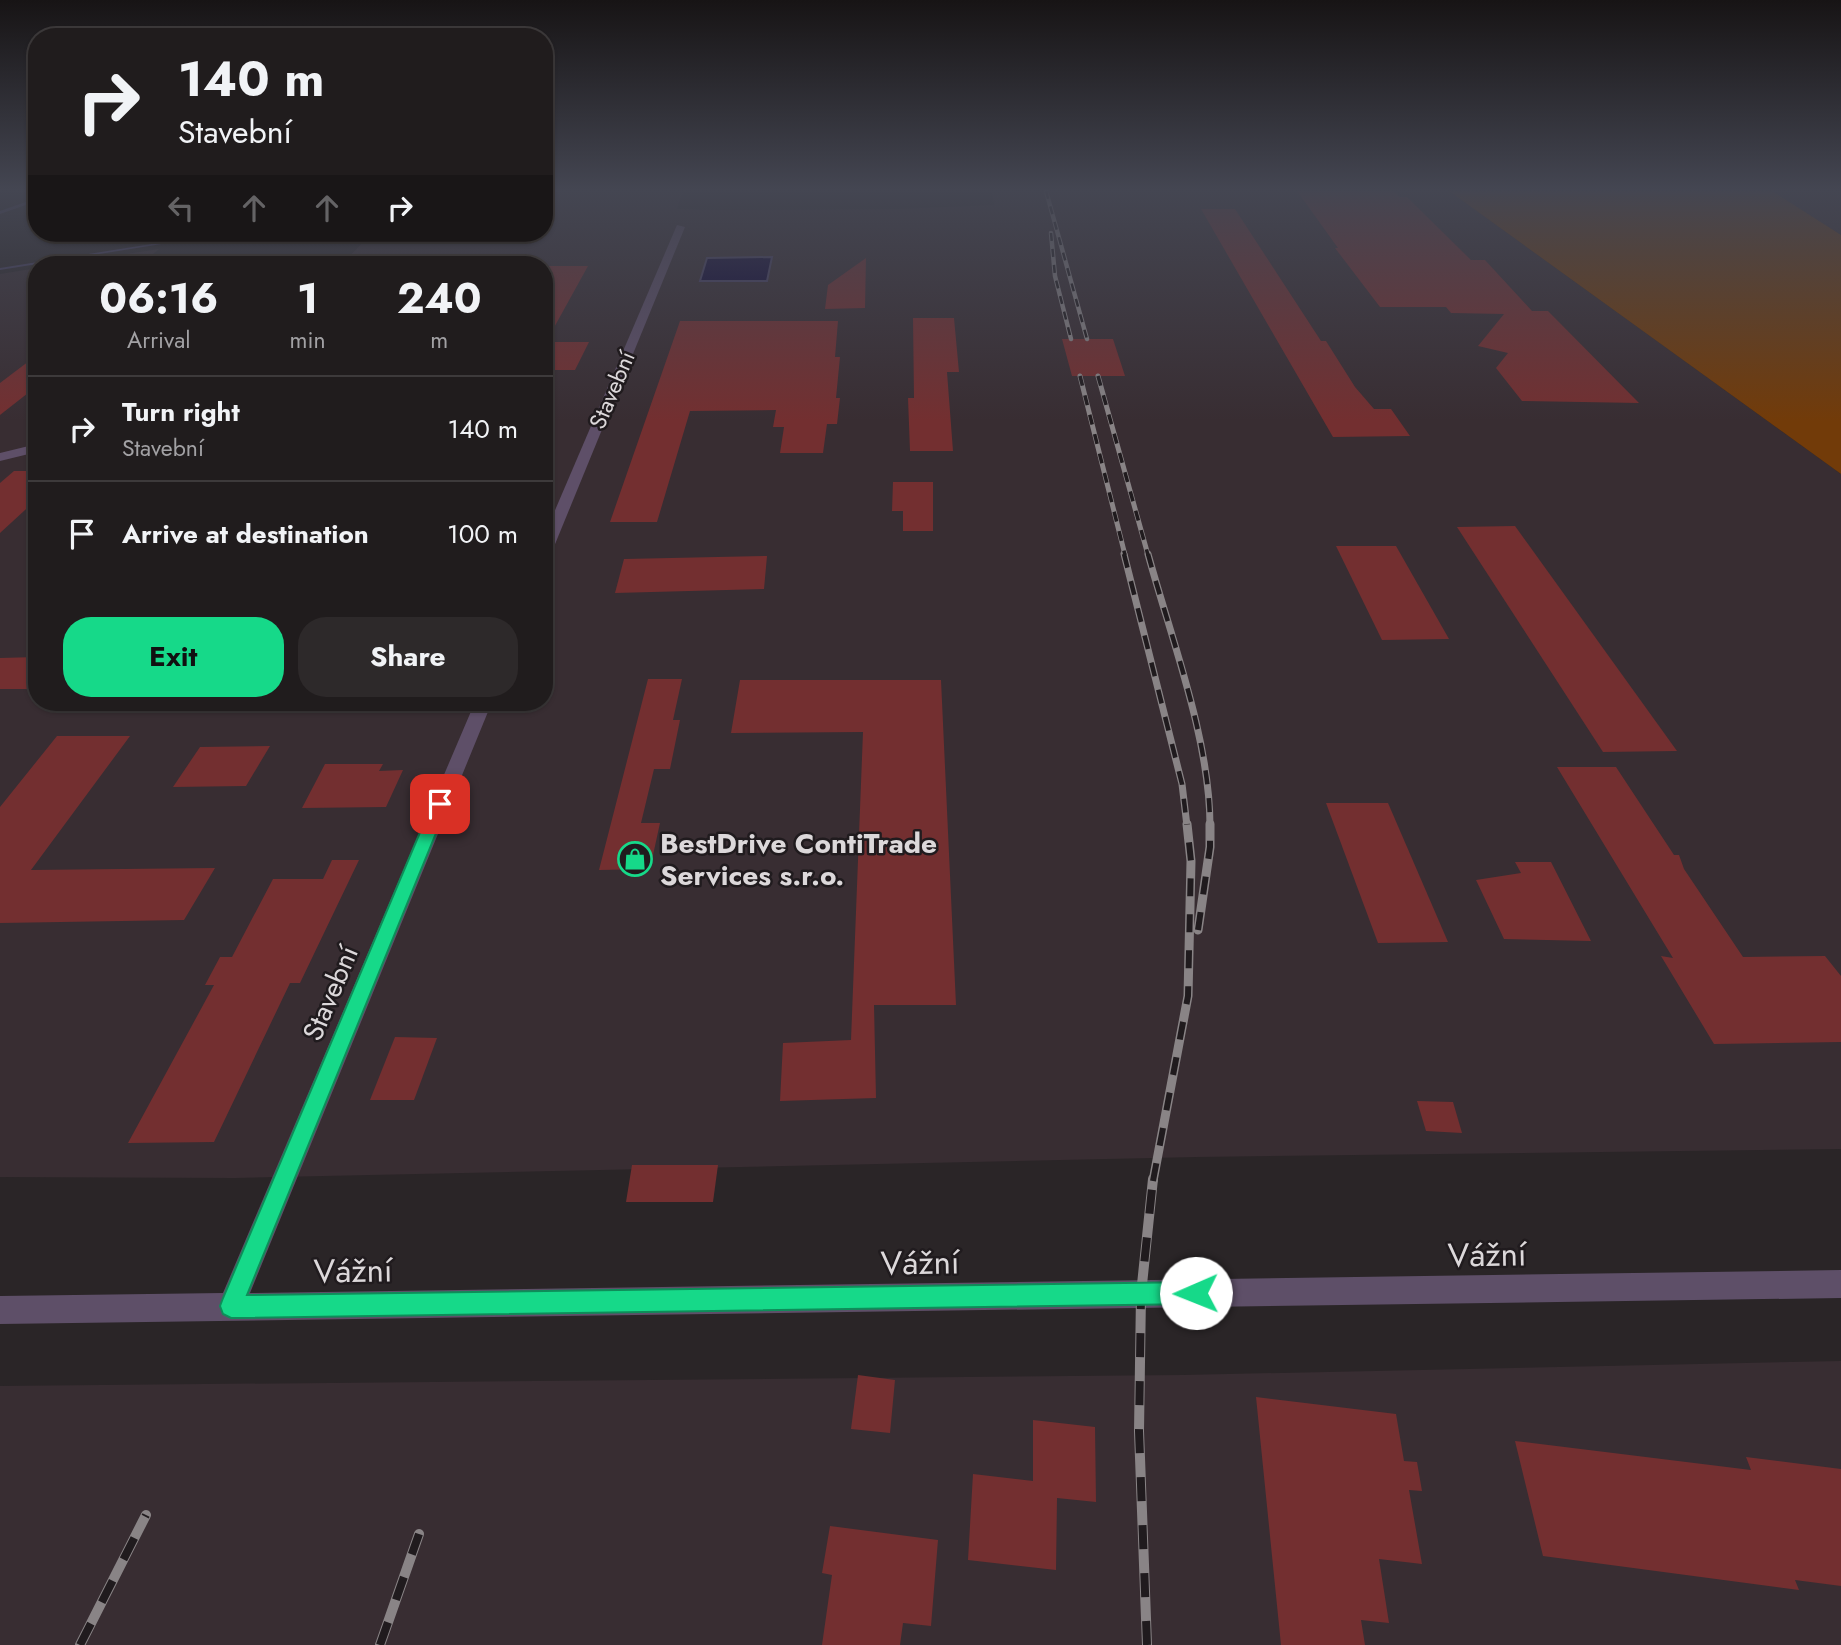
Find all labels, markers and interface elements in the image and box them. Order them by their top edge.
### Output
text: 140 m [178,44,324,114]
icon: right [63,56,154,147]
text: Stavební [178,109,292,155]
icon: left [162,189,200,227]
icon: ahead [235,189,273,227]
icon: ahead [308,189,346,227]
icon: right [381,189,419,227]
text: 06:16 [99,268,218,329]
text: 1 [297,268,318,329]
text: 240 [397,268,482,329]
text: Arrival [127,323,191,357]
text: min [290,323,326,357]
text: m [430,323,448,357]
street label: Stavební [580,345,644,434]
text: Turn right [122,393,240,431]
icon: right [63,410,101,448]
text: 140 m [447,410,518,448]
text: Stavební [122,431,204,465]
icon: arrive [63,515,101,553]
text: Arrive at destination [122,515,369,553]
text: 100 m [447,515,518,553]
button: Exit [63,617,284,697]
button: Share [298,617,518,697]
pin [410,774,470,834]
icon: arrive [421,785,459,823]
place label: BestDrive ContiTrade Services s.r.o. [660,823,937,896]
shop icon: BestDrive ContiTrade Services s.r.o. [616,840,654,878]
street label: Stavební [292,938,369,1047]
street label: Vážní [1447,1230,1528,1279]
street label: Vážní [880,1238,961,1287]
street label: Vážní [313,1246,394,1295]
position arrow [1159,1256,1233,1330]

